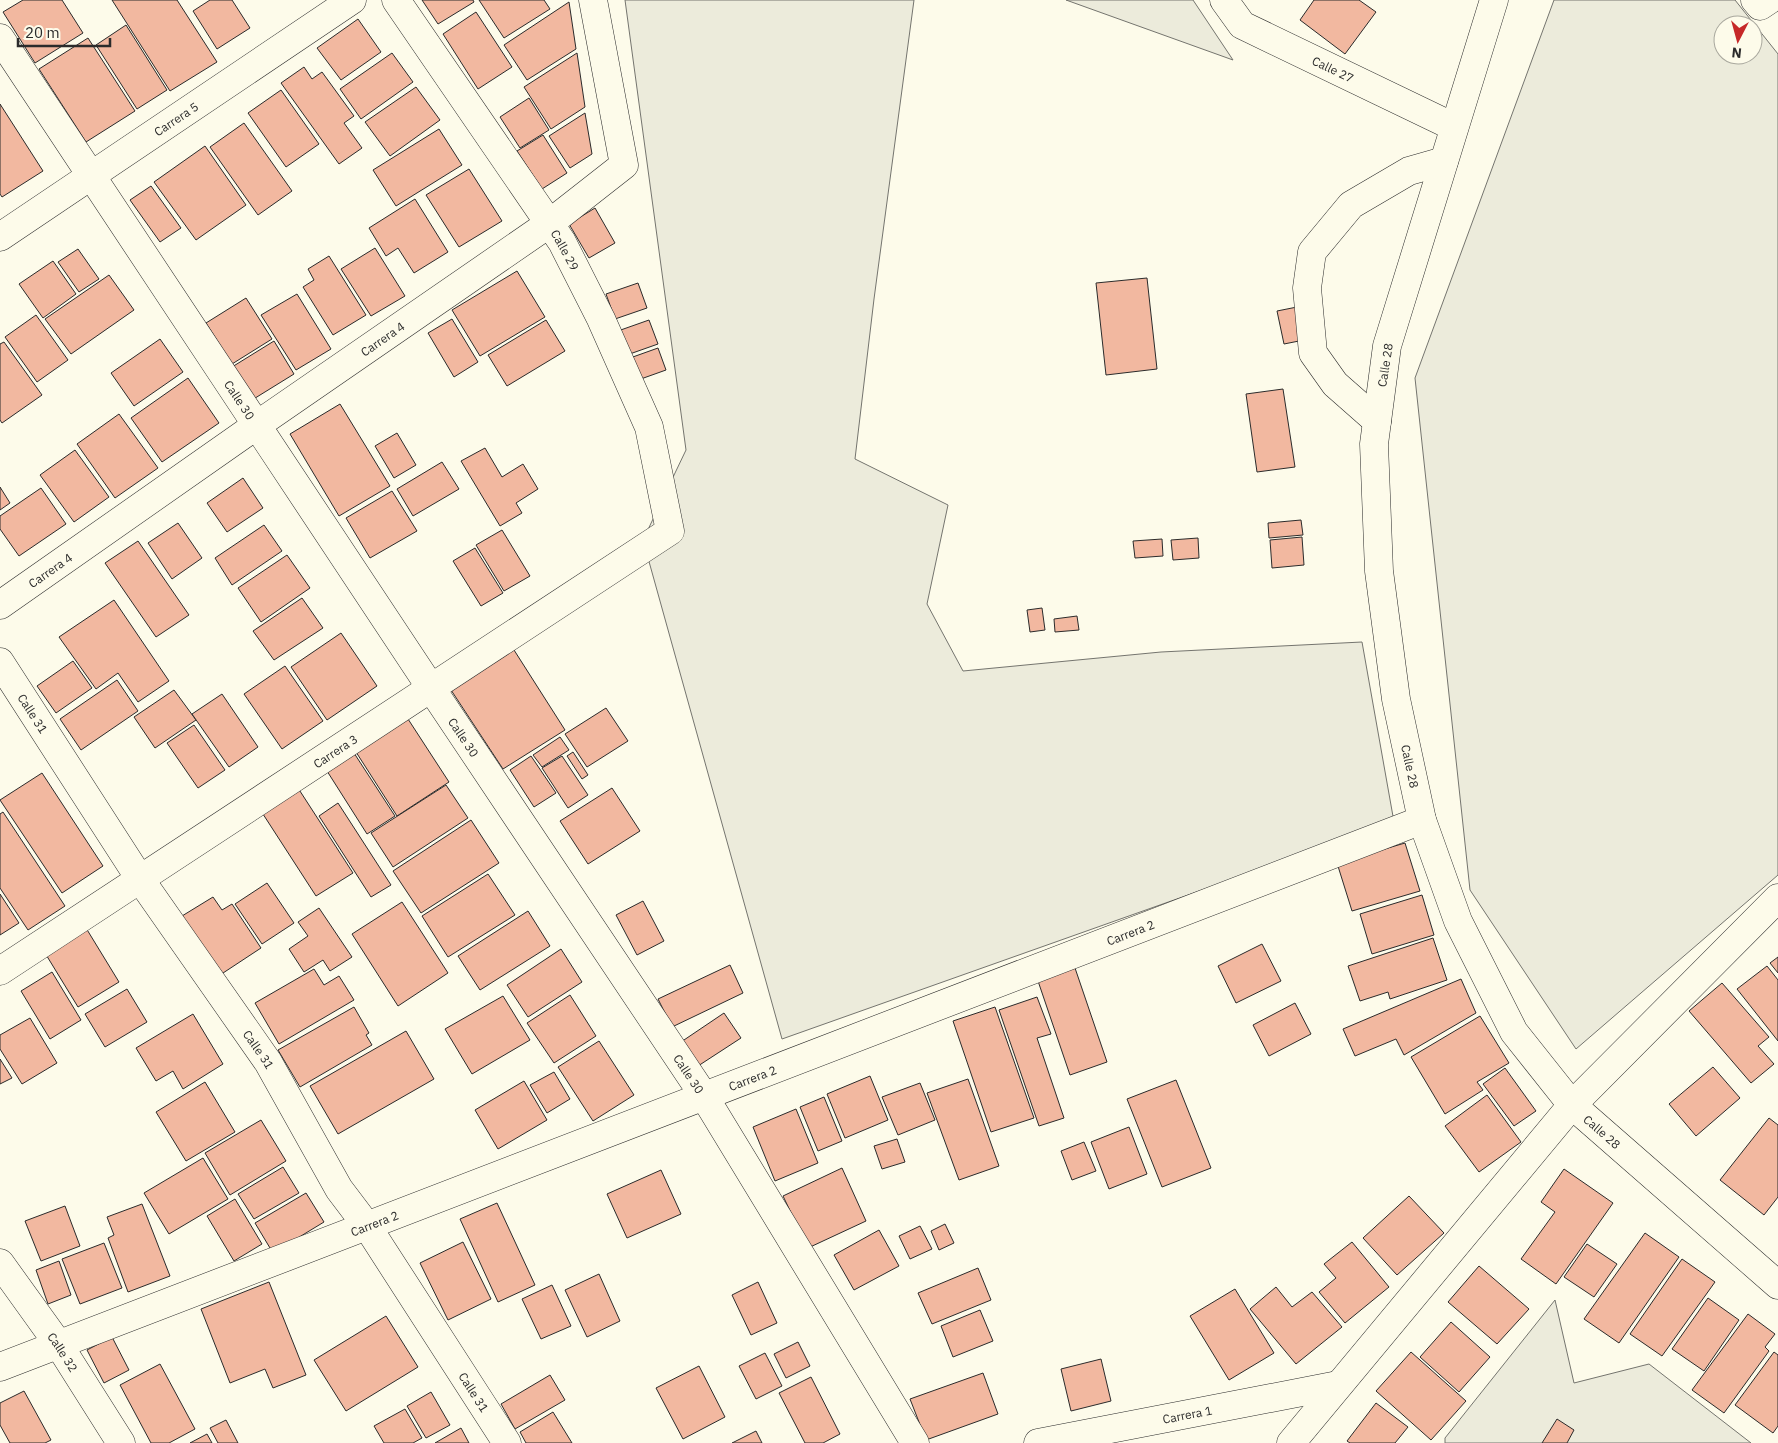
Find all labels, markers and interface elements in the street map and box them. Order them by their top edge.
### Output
scale bar [18,15,110,47]
north arrow [1713,15,1763,65]
text: 20 m [25,23,60,42]
text: N [1731,43,1743,62]
street label: Calle 27 [1310,53,1356,85]
street label: Carrera 5 [151,98,201,139]
street label: Calle 29 [548,227,582,273]
street label: Carrera 4 [357,318,407,359]
street label: Calle 28 [1374,342,1396,388]
street label: Calle 30 [221,377,258,422]
street label: Carrera 4 [25,550,75,591]
street label: Calle 31 [15,691,51,736]
street label: Calle 30 [445,715,482,760]
street label: Carrera 3 [310,731,360,771]
street label: Calle 28 [1398,743,1422,789]
street label: Carrera 2 [1104,916,1156,948]
street label: Calle 31 [240,1027,278,1071]
street label: Calle 30 [671,1051,708,1096]
street label: Carrera 2 [726,1062,778,1094]
street label: Calle 28 [1581,1111,1624,1152]
street label: Carrera 2 [348,1207,400,1239]
street label: Calle 32 [45,1329,81,1374]
street label: Calle 31 [456,1369,492,1415]
street label: Carrera 1 [1161,1402,1213,1426]

